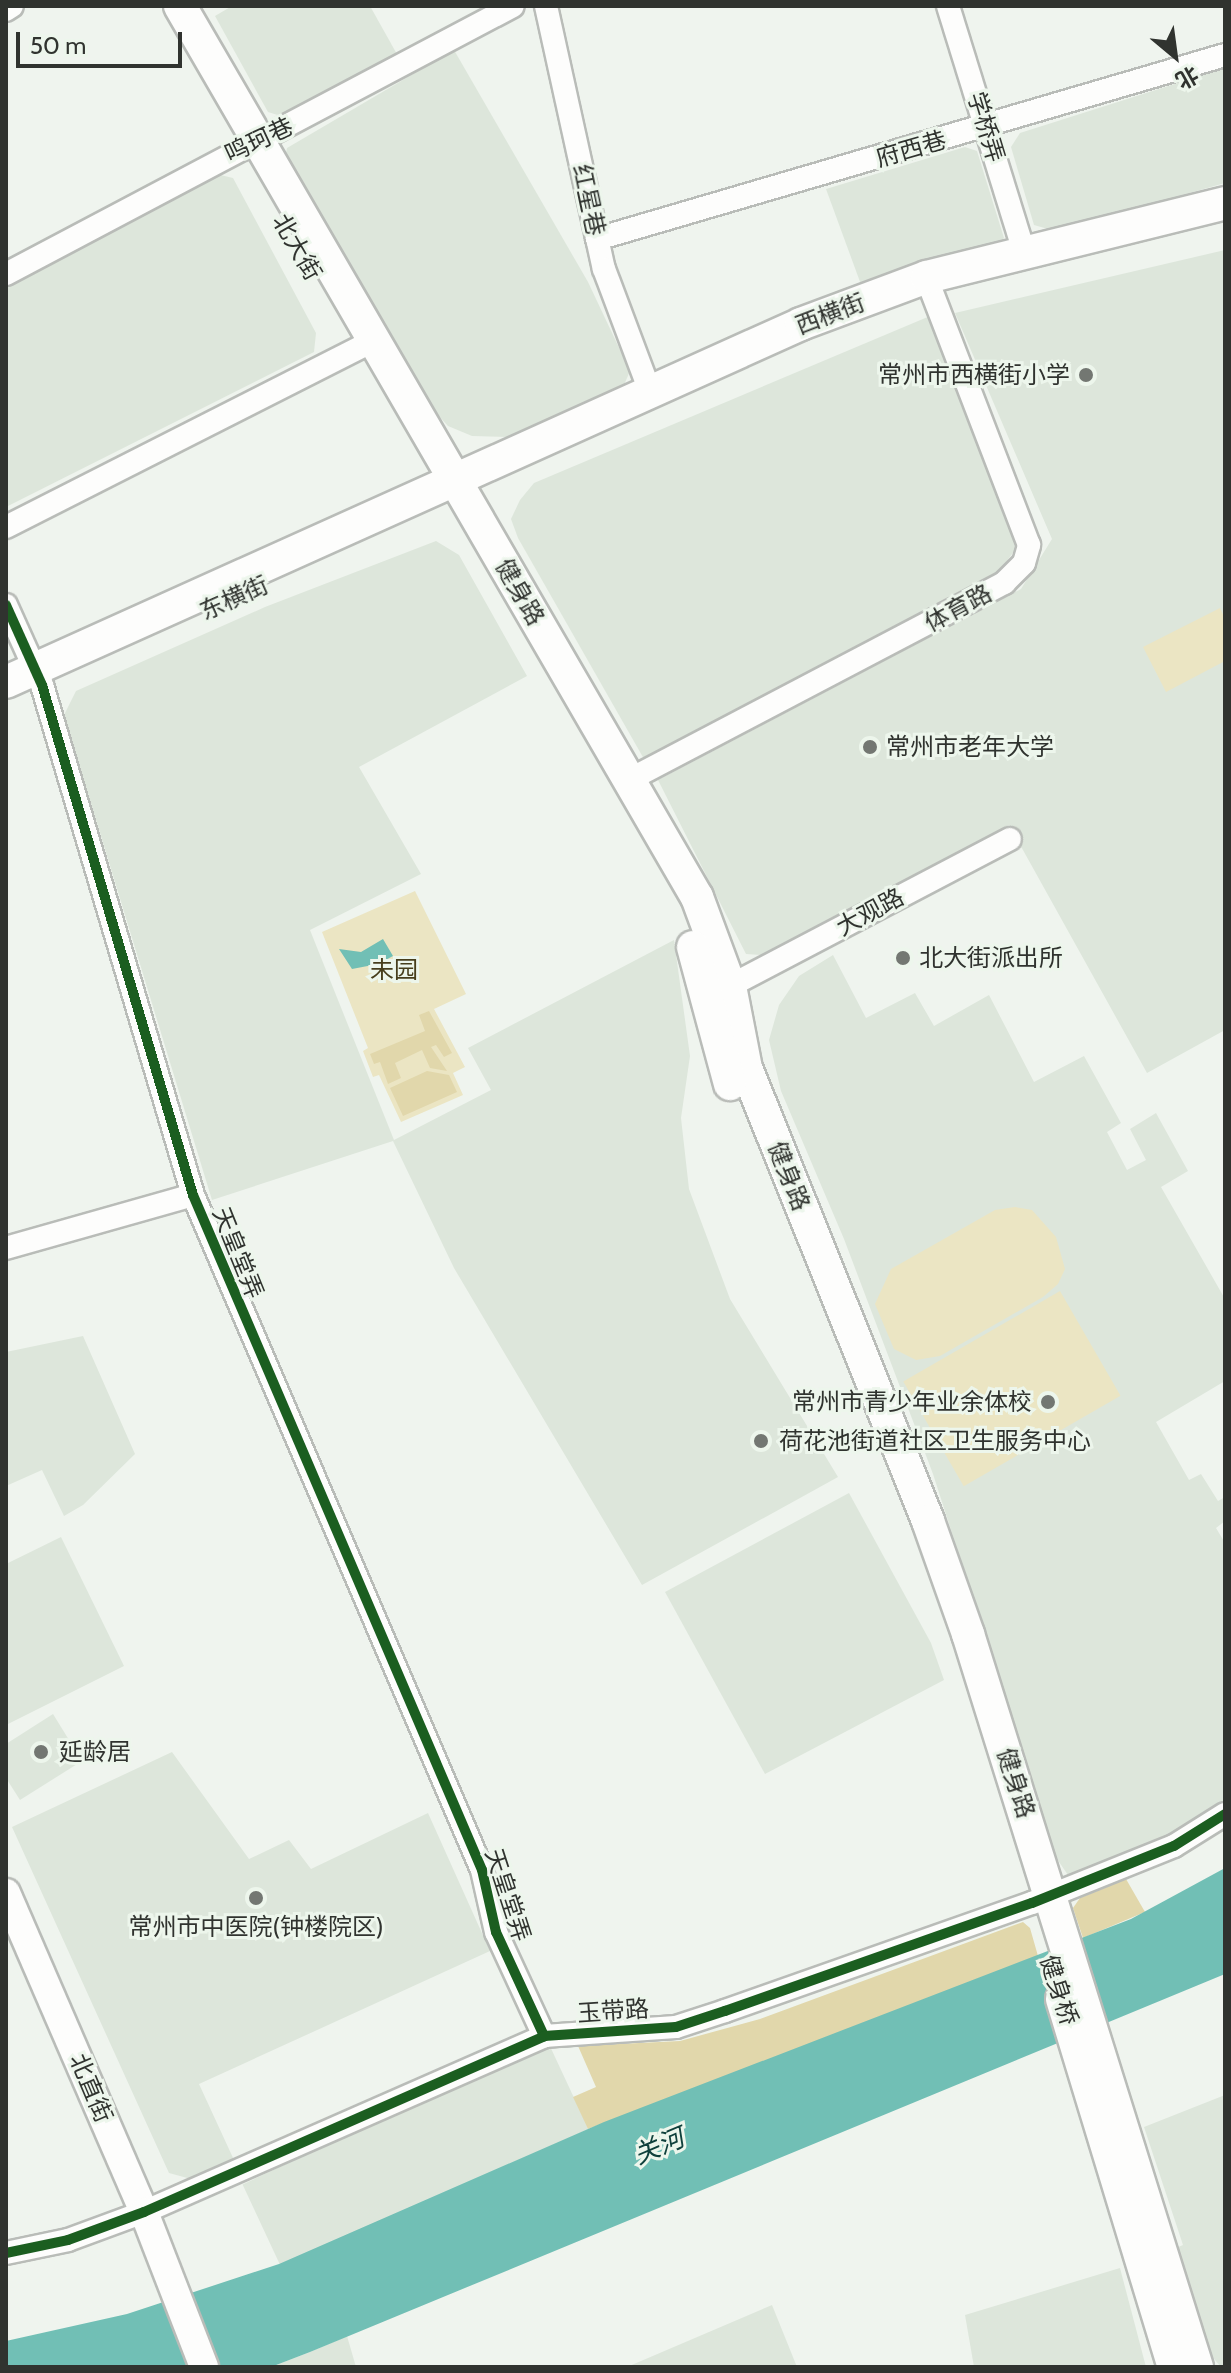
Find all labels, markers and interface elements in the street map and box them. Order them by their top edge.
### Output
scale bar [20,16,186,66]
north arrow [1135,16,1215,96]
text: 50 m [30,31,86,60]
text: 北 [1171,60,1203,95]
street label: 学桥弄 [962,88,1010,166]
street label: 鸣珂巷 [220,112,298,168]
street label: 府西巷 [872,125,950,173]
street label: 红星巷 [567,162,611,238]
street label: 北大街 [267,209,327,285]
street label: 西横街 [791,288,869,340]
place label: 常州市西横街小学 [878,361,1070,389]
marker: 常州市西横街小学 [1077,366,1095,384]
street label: 健身路 [490,554,550,630]
street label: 东横街 [195,570,273,626]
street label: 体育路 [919,578,997,638]
place label: 常州市老年大学 [886,733,1054,761]
marker: 常州市老年大学 [861,738,879,756]
street label: 大观路 [831,882,909,942]
place label: 北大街派出所 [919,944,1063,972]
marker: 北大街派出所 [894,949,912,967]
park label: 未园 [370,956,418,984]
street label: 健身路 [762,1137,816,1215]
street label: 天皇堂弄 [207,1203,269,1303]
place label: 常州市青少年业余体校 [792,1388,1032,1416]
marker: 常州市青少年业余体校 [1039,1393,1057,1411]
place label: 荷花池街道社区卫生服务中心 [779,1427,1091,1455]
marker: 荷花池街道社区卫生服务中心 [750,1430,772,1452]
place label: 延龄居 [59,1738,131,1766]
marker: 延龄居 [30,1741,52,1763]
street label: 健身路 [991,1744,1041,1822]
street label: 天皇堂弄 [479,1845,537,1945]
marker: 常州市中医院(钟楼院区) [245,1887,267,1909]
place label: 常州市中医院(钟楼院区) [128,1913,384,1941]
street label: 健身桥 [1034,1951,1084,2029]
street label: 玉带路 [576,1994,650,2028]
street label: 北直街 [64,2049,118,2127]
water label: 关河 [629,2122,689,2172]

